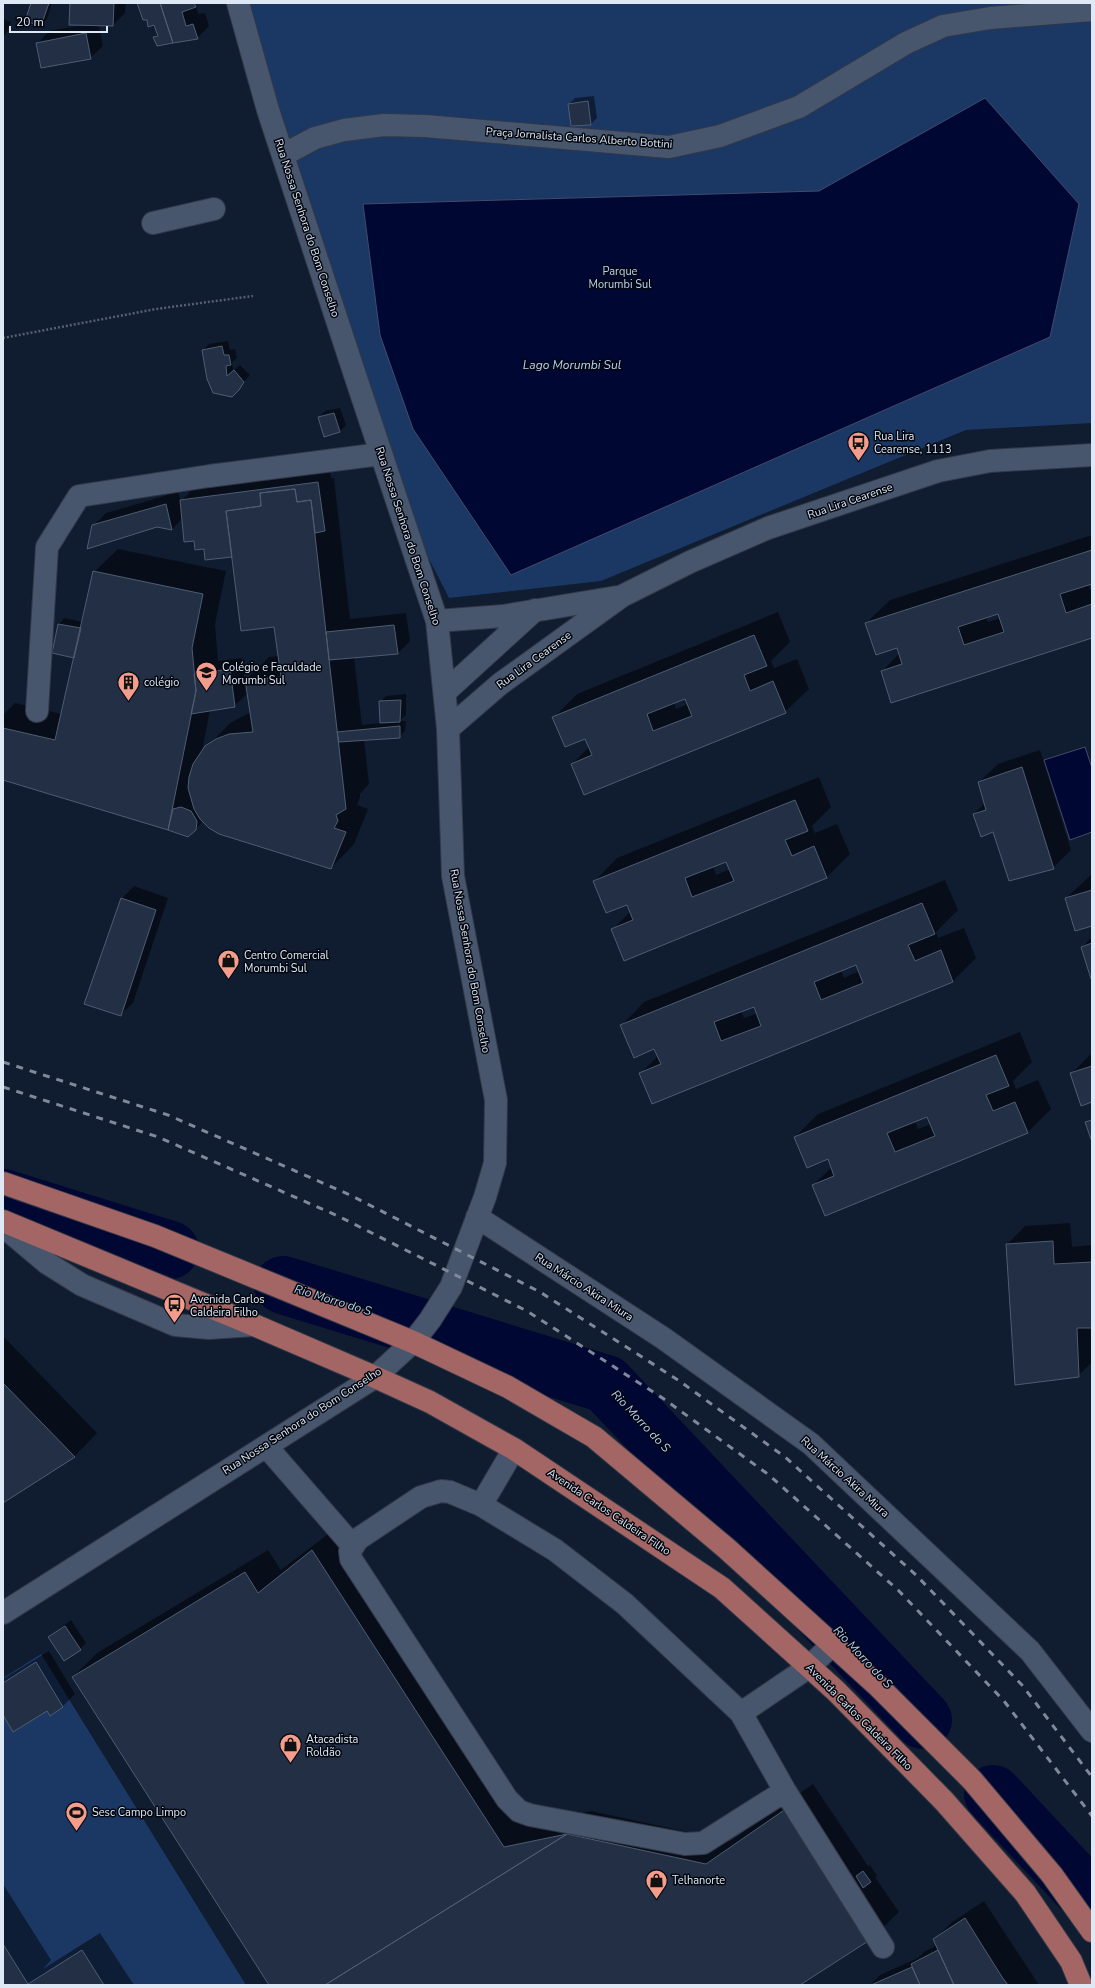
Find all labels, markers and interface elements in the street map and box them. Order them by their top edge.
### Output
scale bar [10,8,107,34]
text: 20 m [16,14,44,30]
street label: Praça Jornalista Carlos Alberto Bottini [485,124,673,152]
street label: Rua Nossa Senhora do Bom Conselho [271,137,343,319]
park label: Parque Morumbi Sul [588,264,652,292]
water label: Lago Morumbi Sul [523,357,622,373]
bus stop icon: Rua Lira Cearense, 1113 [845,429,871,462]
place label: Rua Lira Cearense, 1113 [874,429,952,457]
street label: Rua Nossa Senhora do Bom Conselho [372,445,444,627]
street label: Rua Lira Cearense [805,479,895,523]
street label: Rua Lira Cearense [494,628,575,692]
school or university icon: Colégio e Faculdade Morumbi Sul [194,660,220,693]
place label: Colégio e Faculdade Morumbi Sul [222,660,322,688]
building icon: colégio [116,669,142,702]
place label: colégio [144,675,179,690]
street label: Rua Nossa Senhora do Bom Conselho [446,868,494,1054]
shop icon: Centro Comercial Morumbi Sul [216,948,242,981]
place label: Centro Comercial Morumbi Sul [244,948,330,976]
street label: Rua Márcio Akira Miura [532,1250,636,1325]
water label: Rio Morro do S [292,1281,374,1320]
bus stop icon: Avenida Carlos Caldeira Filho [162,1292,188,1325]
place label: Avenida Carlos Caldeira Filho [190,1292,265,1320]
street label: Rua Nossa Senhora do Bom Conselho [220,1364,384,1478]
water label: Rio Morro do S [608,1386,675,1456]
street label: Rua Márcio Akira Miura [797,1433,893,1521]
street label: Avenida Carlos Caldeira Filho [545,1465,673,1559]
water label: Rio Morro do S [830,1622,897,1692]
street label: Avenida Carlos Caldeira Filho [802,1660,916,1774]
shop icon: Atacadista Roldão [277,1732,303,1765]
place label: Atacadista Roldão [306,1732,358,1760]
sports icon: Sesc Campo Limpo [64,1799,90,1832]
place label: Sesc Campo Limpo [92,1805,186,1820]
shop icon: Telhanorte [644,1867,670,1900]
place label: Telhanorte [672,1873,725,1888]

